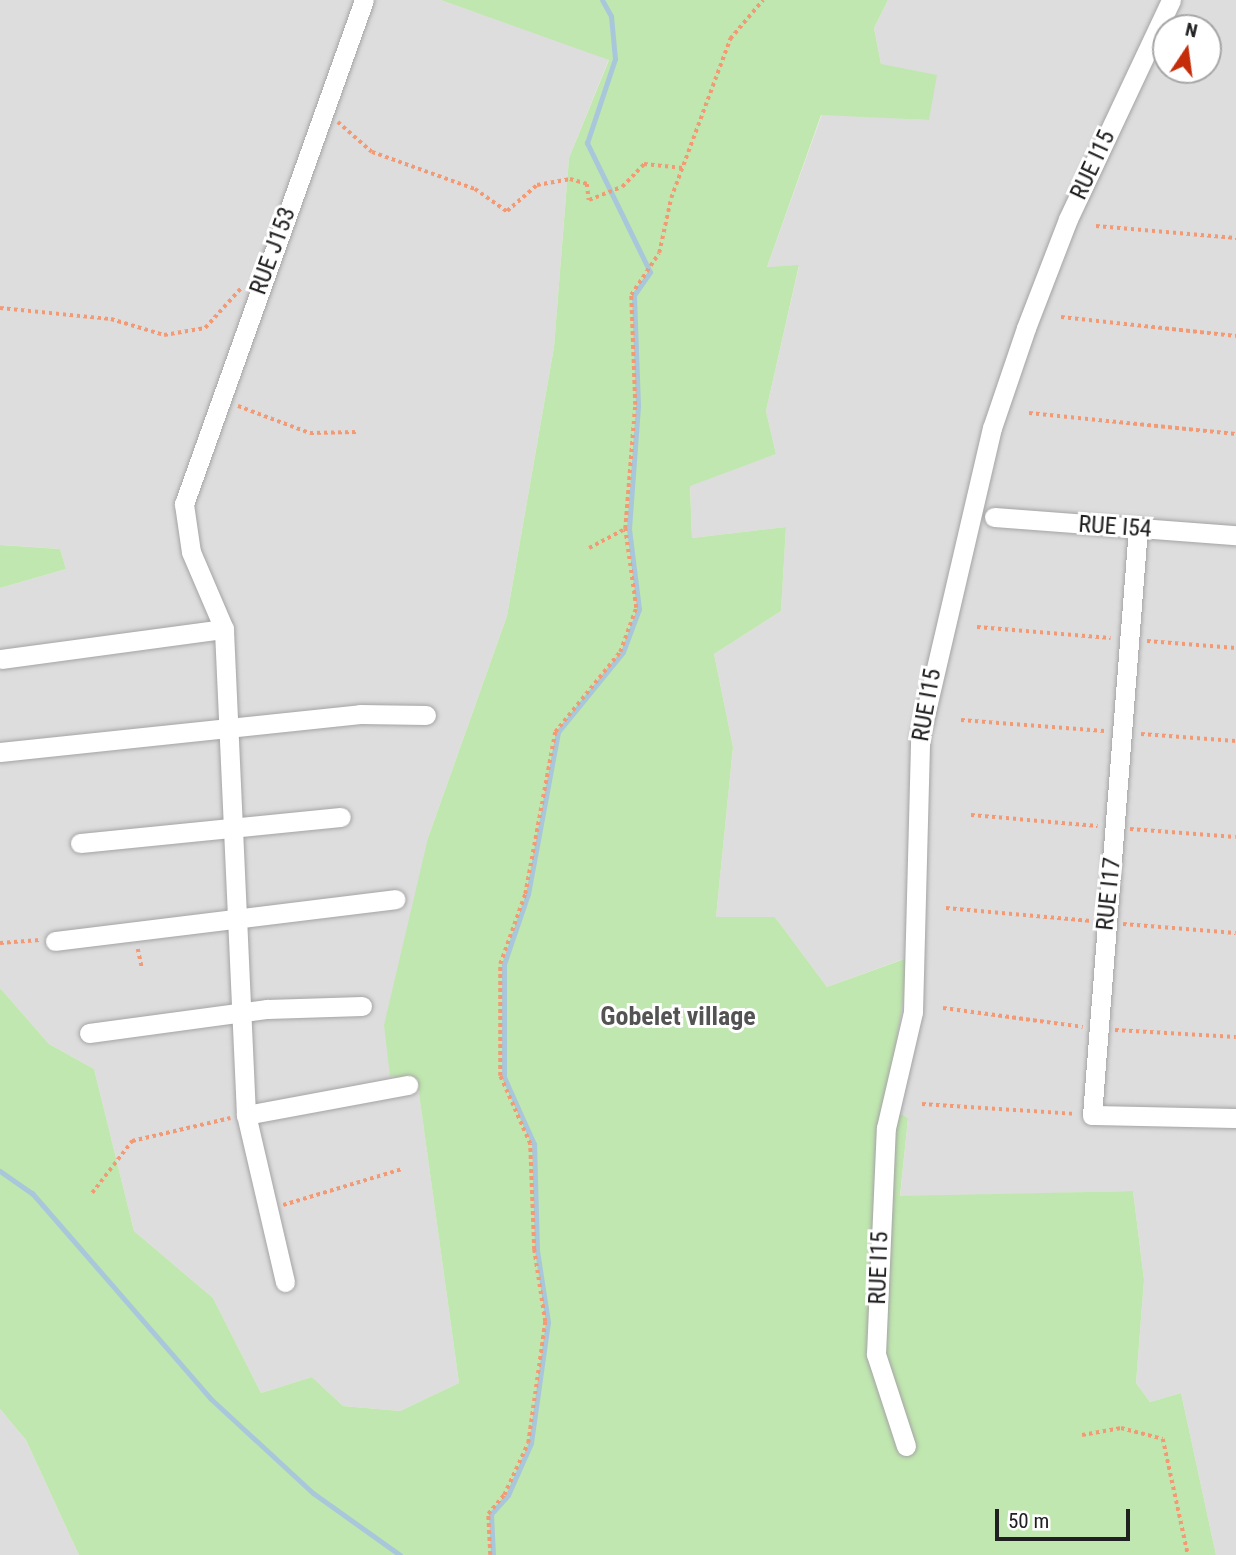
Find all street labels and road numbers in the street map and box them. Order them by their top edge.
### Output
street label: RUE I15 [1064,126,1122,204]
street label: RUE J153 [244,203,302,299]
street label: RUE I54 [1077,510,1153,544]
street label: RUE I15 [906,666,948,744]
street label: RUE I17 [1091,856,1127,932]
street label: RUE I15 [863,1231,895,1305]

